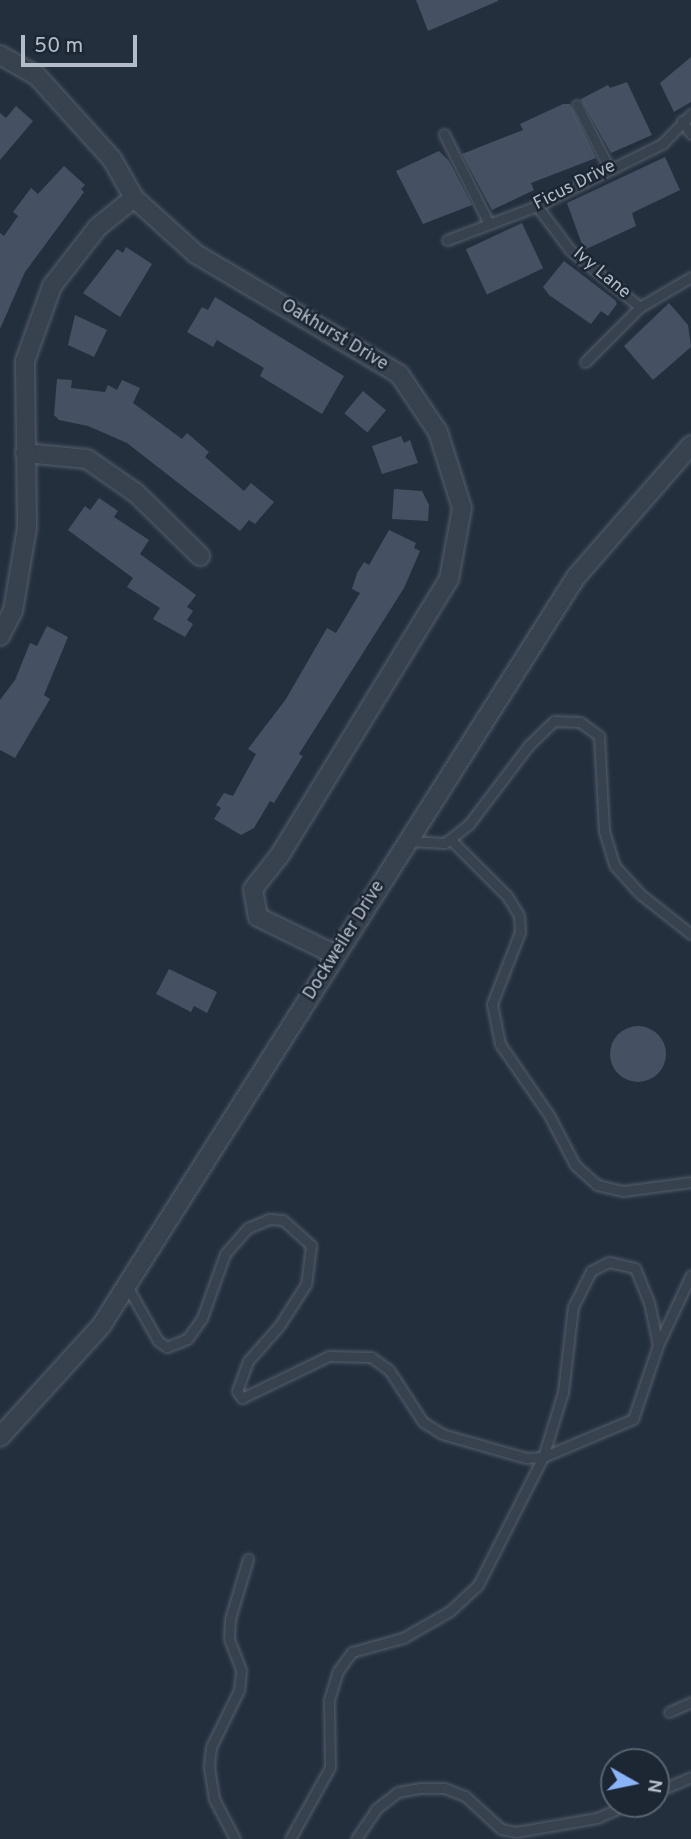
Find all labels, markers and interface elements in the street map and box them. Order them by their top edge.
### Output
scale bar [24,21,140,65]
text: 50 m [34,33,83,60]
street label: Ficus Drive [530,156,620,216]
street label: Ivy Lane [568,244,634,304]
street label: Oakhurst Drive [277,296,391,376]
street label: Dockweiler Drive [300,878,390,1004]
north arrow [600,1748,670,1818]
text: N [641,1777,667,1795]

